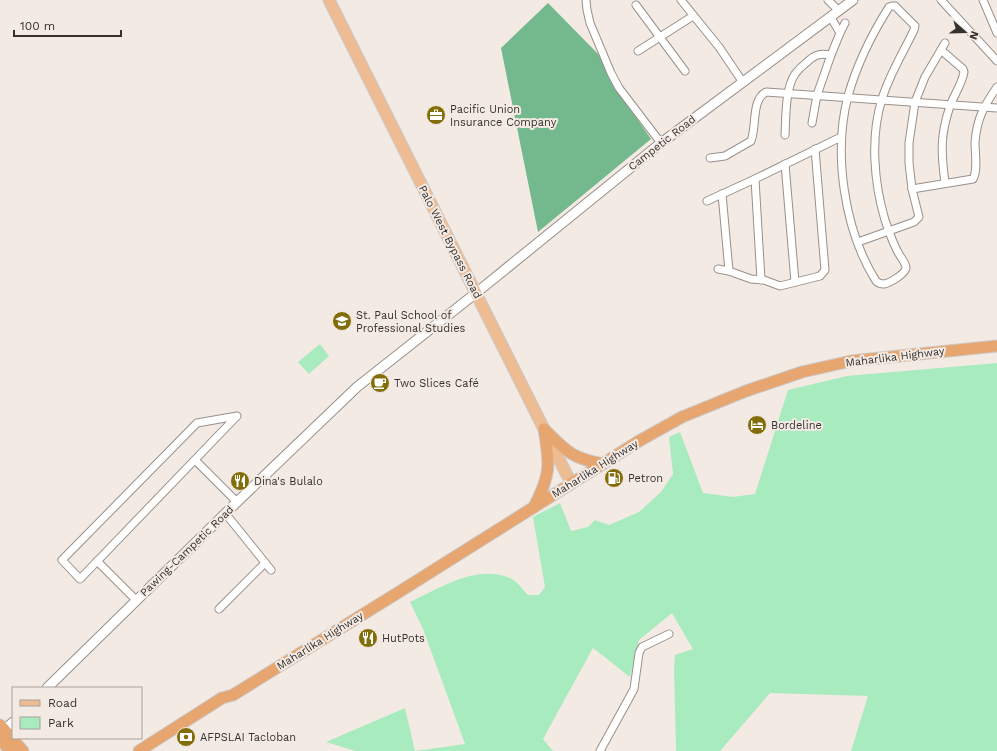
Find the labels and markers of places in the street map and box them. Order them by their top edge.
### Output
place label: Pacific Union Insurance Company [450,103,557,129]
office icon: Pacific Union Insurance Company [425,104,447,126]
place label: St. Paul School of Professional Studies [356,309,466,335]
school or university icon: St. Paul School of Professional Studies [331,310,353,332]
cafe icon: Two Slices Café [369,372,391,394]
place label: Two Slices Café [394,377,479,390]
hotel icon: Bordeline [746,414,768,436]
place label: Bordeline [771,419,822,432]
fuel station icon: Petron [603,467,625,489]
restaurant icon: Dina's Bulalo [229,470,251,492]
place label: Petron [628,472,663,485]
place label: Dina's Bulalo [254,475,323,488]
restaurant icon: HutPots [357,627,379,649]
place label: HutPots [382,632,425,645]
bank icon: AFPSLAI Tacloban [175,726,197,748]
place label: AFPSLAI Tacloban [200,731,296,744]

